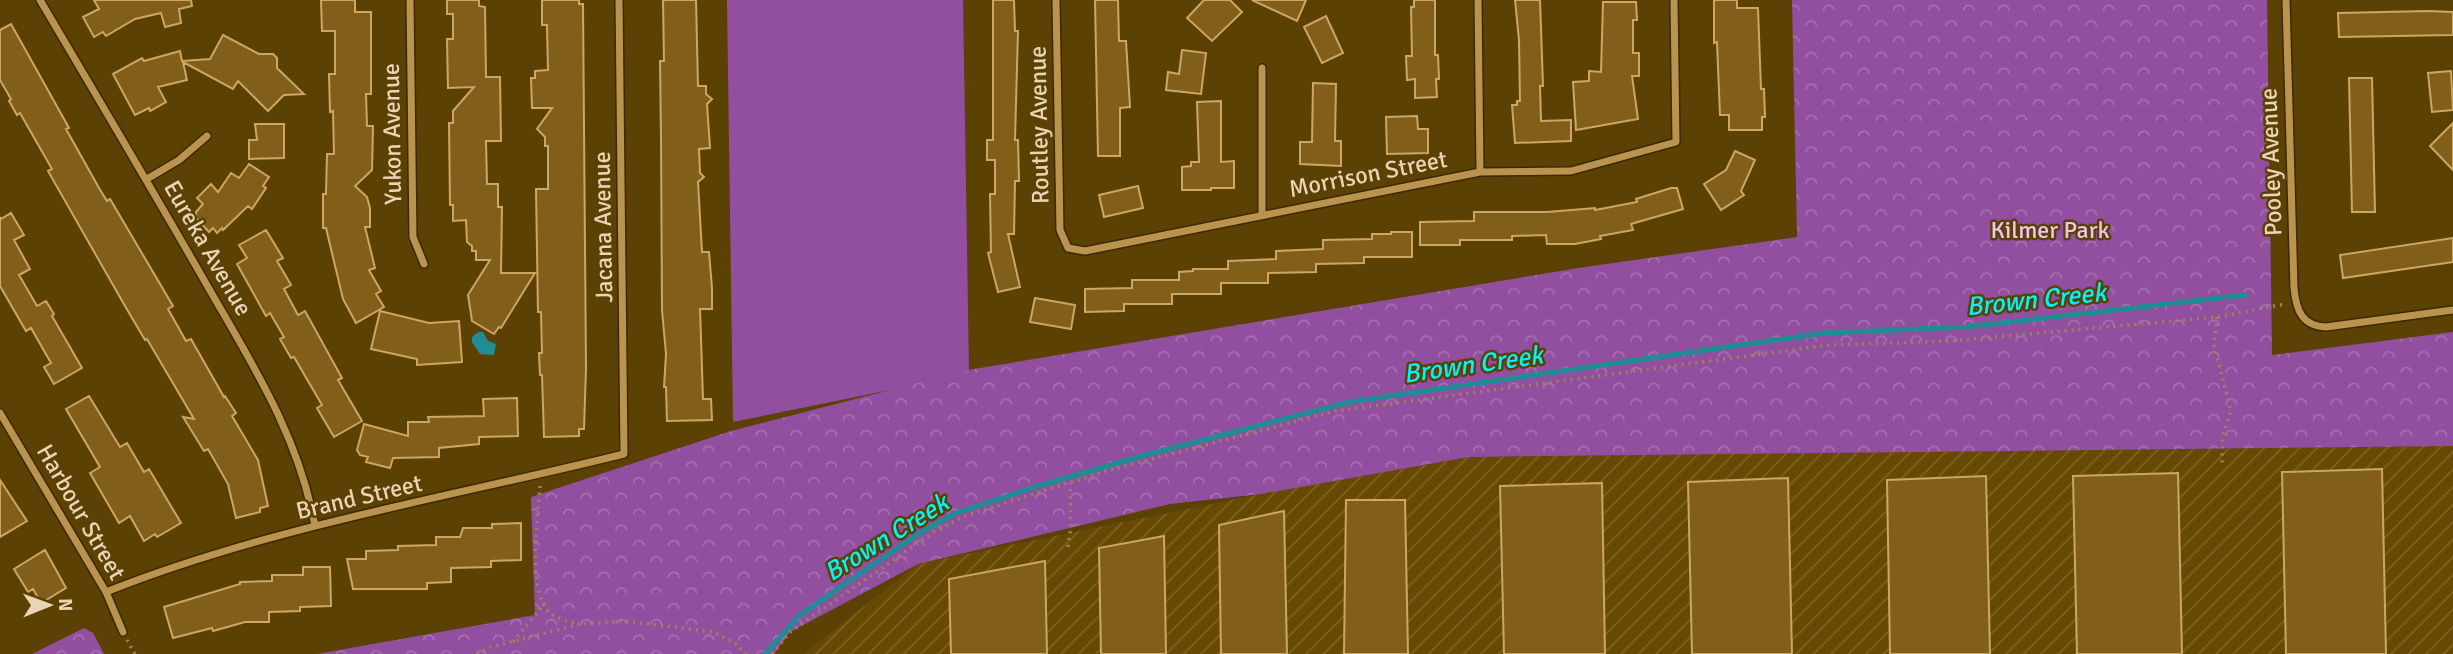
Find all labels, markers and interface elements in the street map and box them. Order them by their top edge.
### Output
street label: Routley Avenue [1023,46,1055,204]
street label: Yukon Avenue [376,63,408,205]
street label: Pooley Avenue [2253,88,2289,236]
street label: Morrison Street [1286,144,1450,204]
street label: Jacana Avenue [587,151,619,303]
street label: Eureka Avenue [157,175,259,321]
park label: Kilmer Park [1990,215,2110,245]
water label: Brown Creek [1965,277,2109,323]
water label: Brown Creek [1401,339,1547,391]
street label: Harbour Street [30,439,132,585]
street label: Brand Street [293,468,425,526]
water label: Brown Creek [819,486,956,589]
north arrow [14,570,84,640]
text: N [53,598,77,612]

